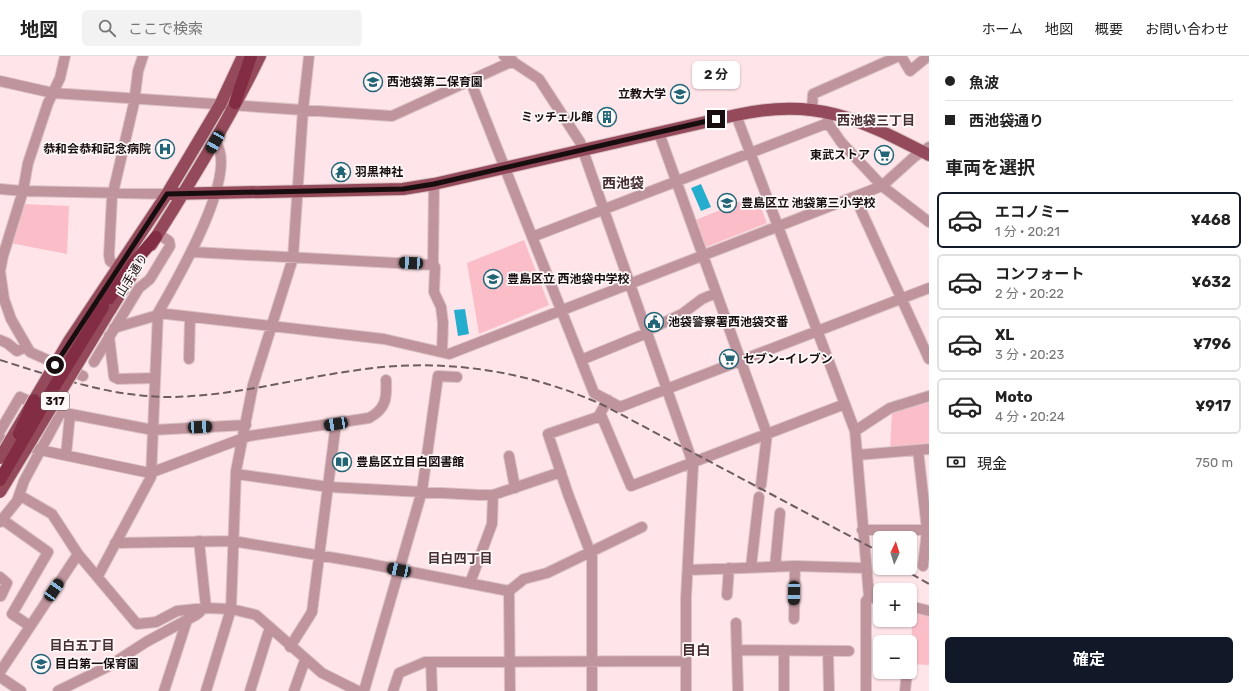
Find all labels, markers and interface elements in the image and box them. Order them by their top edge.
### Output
search box [82,10,362,46]
icon: search [96,17,118,39]
text: 地図 [20,18,58,41]
text: ここで検索 [128,20,203,38]
text: ホーム [981,21,1023,38]
text: 地図 [1045,21,1073,38]
text: 概要 [1095,21,1123,38]
text: お問い合わせ [1145,21,1229,38]
callout: 2 分 [692,61,740,89]
text: 2 分 [704,67,728,82]
school or university icon: 西池袋第二保育園 [362,71,384,93]
text: 魚波 [969,74,999,92]
place label: 西池袋第二保育園 [387,75,483,89]
school or university icon: 立教大学 [669,83,691,105]
place label: 立教大学 [618,87,666,101]
building icon: ミッチェル館 [596,106,618,128]
place label: ミッチェル館 [521,110,593,124]
route end [707,110,725,128]
text: 西池袋通り [969,112,1044,130]
district label: 西池袋三丁目 [837,113,915,128]
car [204,129,226,155]
hospital icon: 恭和会恭和記念病院 [154,138,176,160]
place label: 恭和会恭和記念病院 [43,142,151,156]
supermarket icon: 東武ストア [873,144,895,166]
place label: 東武ストア [810,148,870,162]
text: 車両を選択 [945,157,1035,179]
temple icon: 羽黒神社 [330,161,352,183]
place label: 羽黒神社 [355,165,403,179]
district label: 西池袋 [602,175,644,192]
school or university icon: 豊島区立 池袋第三小学校 [716,192,738,214]
place label: 豊島区立 池袋第三小学校 [741,196,876,210]
icon: car [947,202,983,238]
text: エコノミー [995,203,1070,221]
text: ¥468 [1190,211,1231,229]
text: 1 分 · 20:21 [995,224,1060,239]
street label: 山手通り [113,251,151,299]
car [399,256,423,270]
icon: car [947,264,983,300]
text: コンフォート [995,265,1085,283]
school or university icon: 豊島区立 西池袋中学校 [482,268,504,290]
place label: 豊島区立 西池袋中学校 [507,272,630,286]
text: ¥632 [1191,273,1231,291]
text: 2 分 · 20:22 [995,286,1064,301]
public building icon: 池袋警察署西池袋交番 [643,311,665,333]
place label: 池袋警察署西池袋交番 [668,315,789,329]
icon: car [947,326,983,362]
text: XL [995,326,1014,344]
text: ¥796 [1193,335,1231,353]
text: 3 分 · 20:23 [995,347,1064,362]
supermarket icon: セブン-イレブン [718,348,740,370]
place label: セブン-イレブン [743,352,833,366]
route start [46,356,64,374]
icon: car [947,388,983,424]
text: Moto [995,388,1033,406]
road number: 317 [41,392,69,410]
text: ¥917 [1195,397,1231,415]
text: 4 分 · 20:24 [995,409,1065,424]
car [323,416,349,432]
car [188,420,212,434]
library icon: 豊島区立目白図書館 [331,451,353,473]
icon: cash [945,451,967,473]
place label: 豊島区立目白図書館 [356,455,464,469]
text: 現金 [977,455,1007,473]
text: 750 m [1196,455,1233,470]
north arrow [873,531,917,575]
map controls [873,531,917,679]
district label: 目白四丁目 [427,551,493,566]
car [386,562,412,578]
car [42,577,66,603]
car [788,581,800,605]
button: + [873,583,917,627]
button: − [873,635,917,679]
button: 確定 [945,637,1233,683]
district label: 目白五丁目 [49,638,115,653]
district label: 目白 [682,642,710,659]
school or university icon: 目白第一保育園 [30,653,52,675]
place label: 目白第一保育園 [55,657,139,671]

